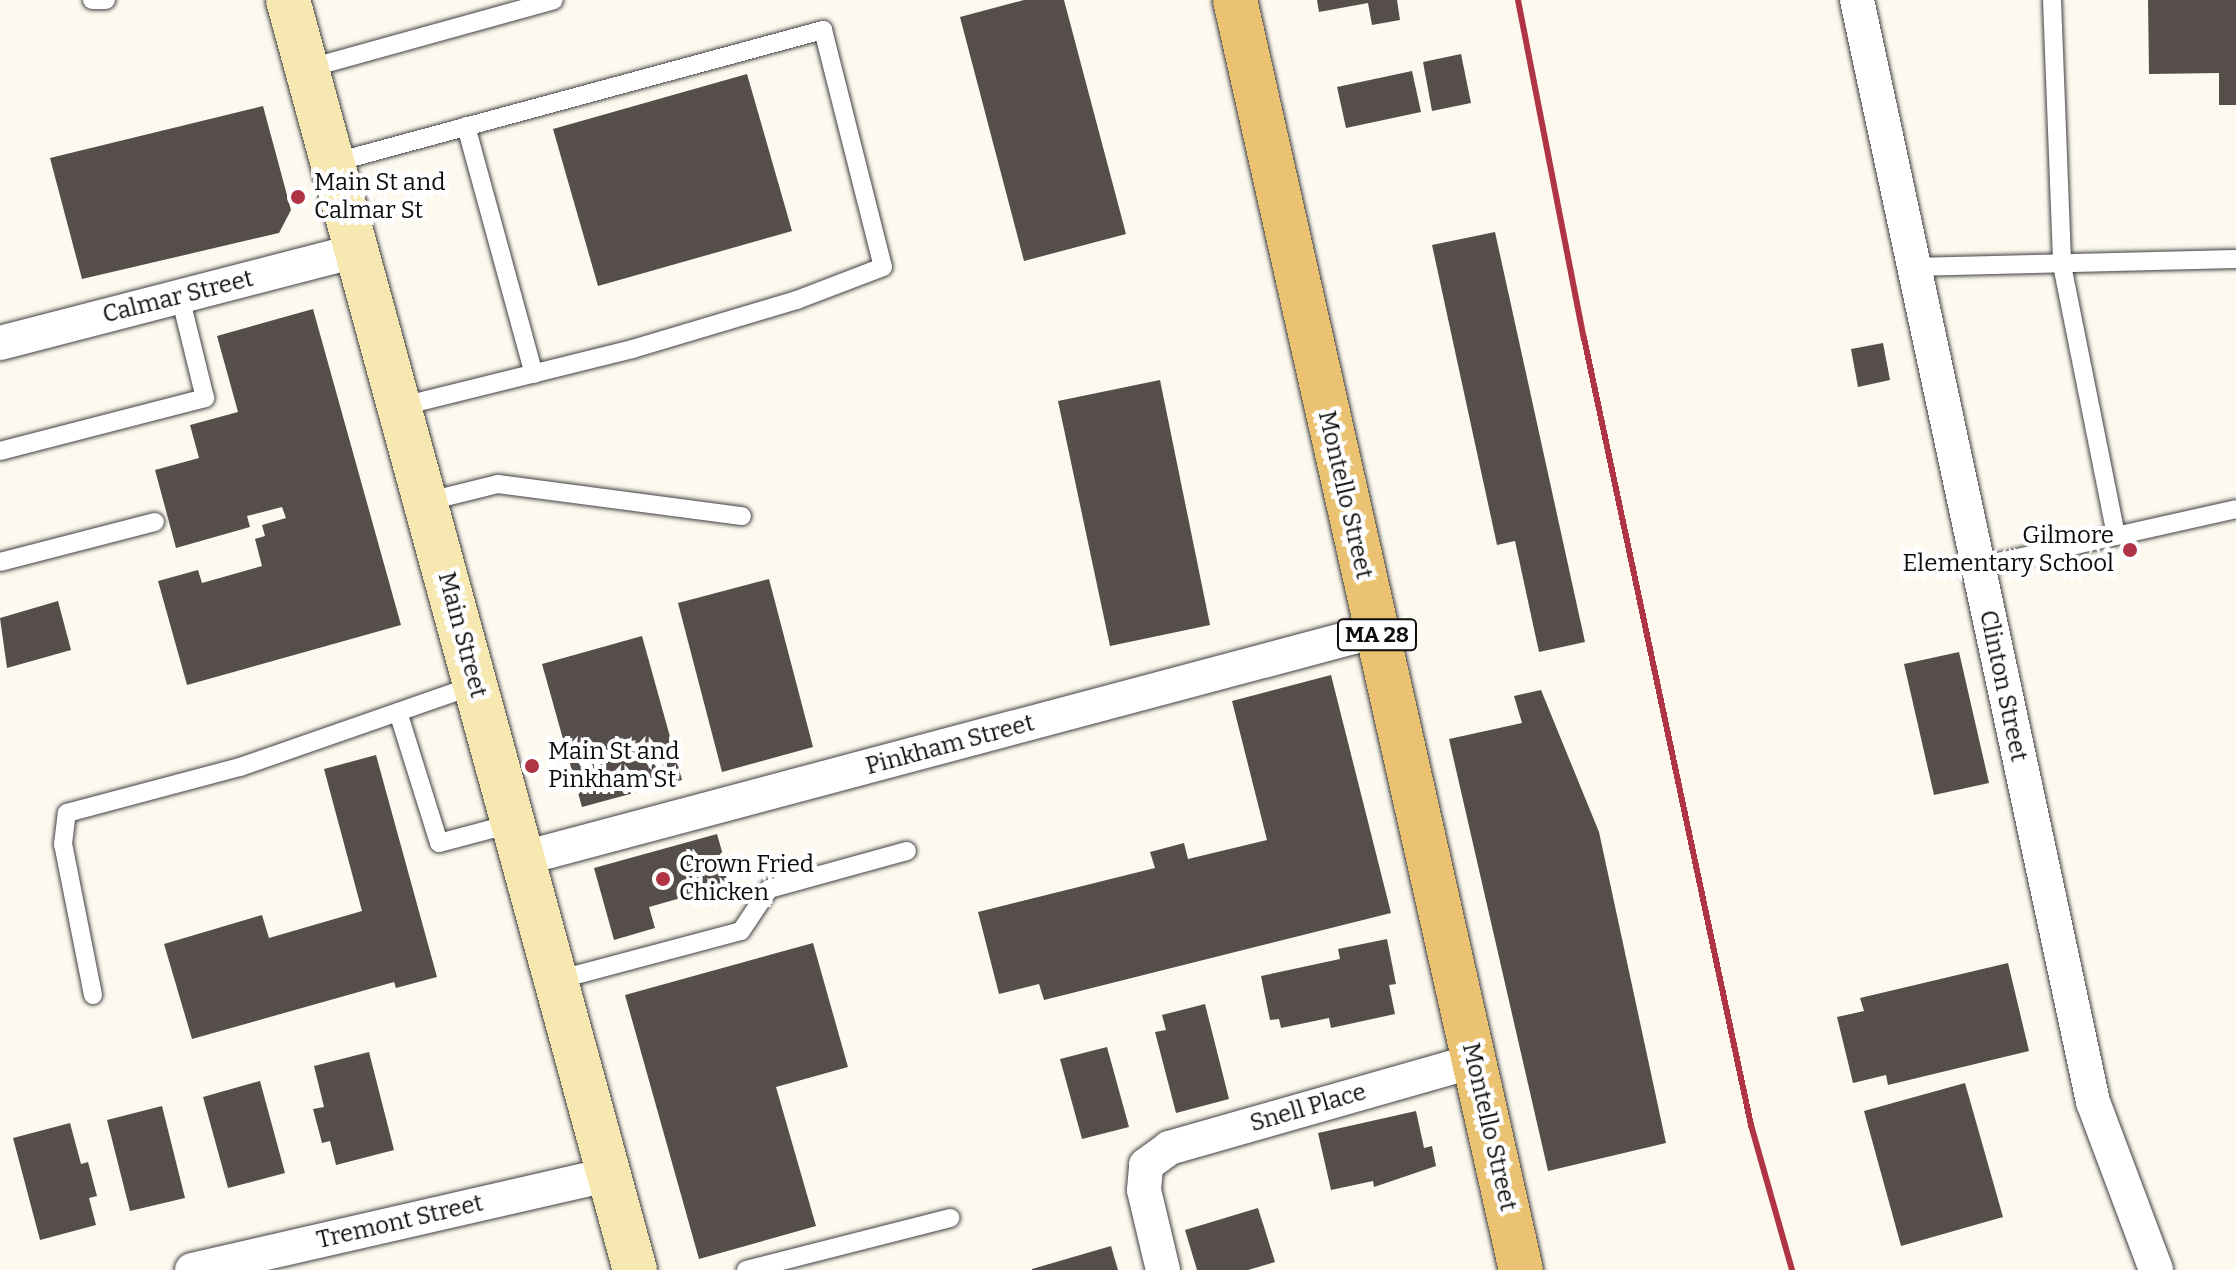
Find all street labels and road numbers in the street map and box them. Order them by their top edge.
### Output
street label: Calmar Street [100,264,256,330]
street label: Montello Street [1312,408,1378,582]
street label: Main Street [431,569,493,701]
street label: Clinton Street [1973,608,2033,764]
road number: MA 28 [1335,617,1419,653]
street label: Pinkham Street [863,709,1037,781]
street label: Montello Street [1456,1040,1522,1214]
street label: Snell Place [1247,1078,1369,1138]
street label: Tremont Street [314,1189,486,1255]

